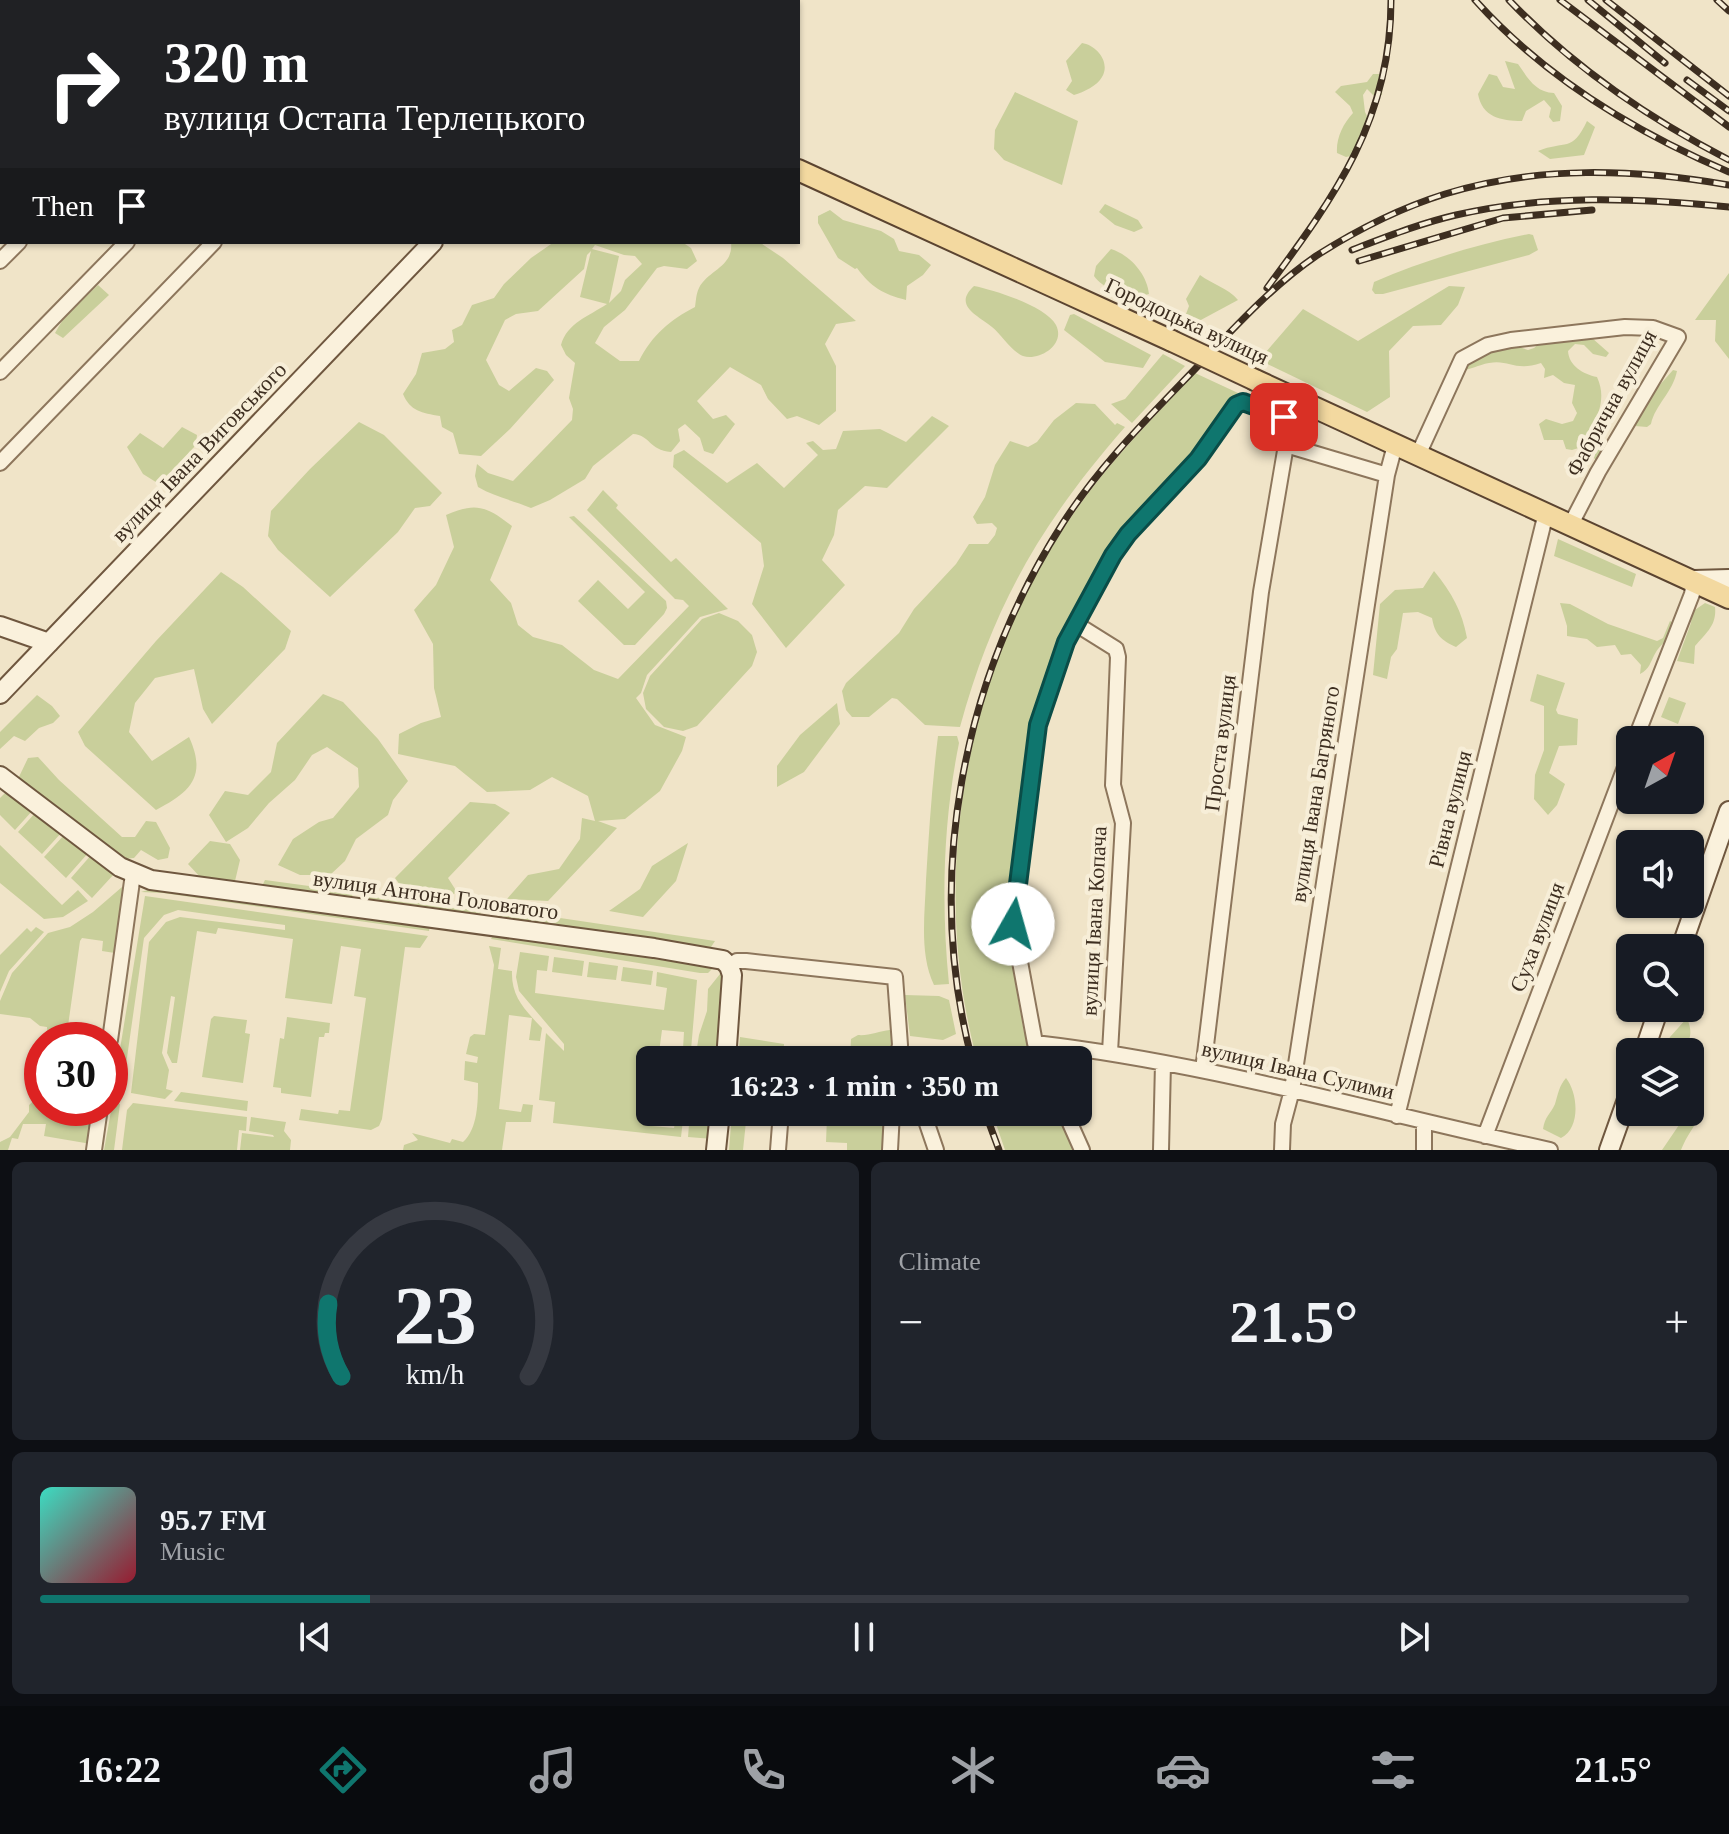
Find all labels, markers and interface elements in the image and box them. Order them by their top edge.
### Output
icon: right [32,32,136,136]
text: 320 m [164,32,309,94]
text: вулиця Остапа Терлецького [164,98,585,138]
icon: arrive [110,184,154,228]
text: Then [32,189,94,222]
street label: Городоцька вулиця [1101,272,1273,370]
street label: Фабрична вулиця [1560,325,1662,481]
street label: вулиця Івана Виговського [107,357,291,547]
pin [1250,383,1318,451]
icon: arrive [1262,395,1306,439]
street label: Проста вулиця [1199,673,1241,813]
street label: вулиця Івана Багряного [1286,684,1344,904]
north arrow [1616,726,1704,814]
map controls [1616,726,1704,1126]
street label: Рівна вулиця [1423,748,1477,870]
street label: вулиця Івана Копача [1077,825,1111,1017]
button: sound [1616,830,1704,918]
street label: вулиця Антона Головатого [312,865,560,925]
street label: Суха вулиця [1505,879,1569,995]
position arrow [971,882,1055,966]
button: search [1616,934,1704,1022]
speed limit sign: 30 [24,1022,128,1126]
street label: вулиця Івана Сулими [1199,1036,1397,1104]
button: layers [1616,1038,1704,1126]
text: 16:23 · 1 min · 350 m [729,1069,999,1102]
text: Climate [899,1247,981,1276]
text: 23 [394,1269,477,1361]
text: 21.5° [1229,1289,1358,1355]
text: − [899,1298,923,1347]
text: + [1664,1298,1689,1347]
text: km/h [406,1359,465,1390]
text: 95.7 FM [160,1503,267,1536]
text: Music [160,1537,225,1566]
icon: previous [293,1615,337,1659]
icon: pause [842,1615,886,1659]
icon: next [1392,1615,1436,1659]
icon: directions [315,1742,371,1798]
icon: music [525,1742,581,1798]
icon: phone [735,1742,791,1798]
icon: climate [945,1742,1001,1798]
icon: car [1155,1742,1211,1798]
icon: filters [1365,1742,1421,1798]
text: 16:22 [77,1750,161,1790]
text: 21.5° [1575,1750,1652,1790]

